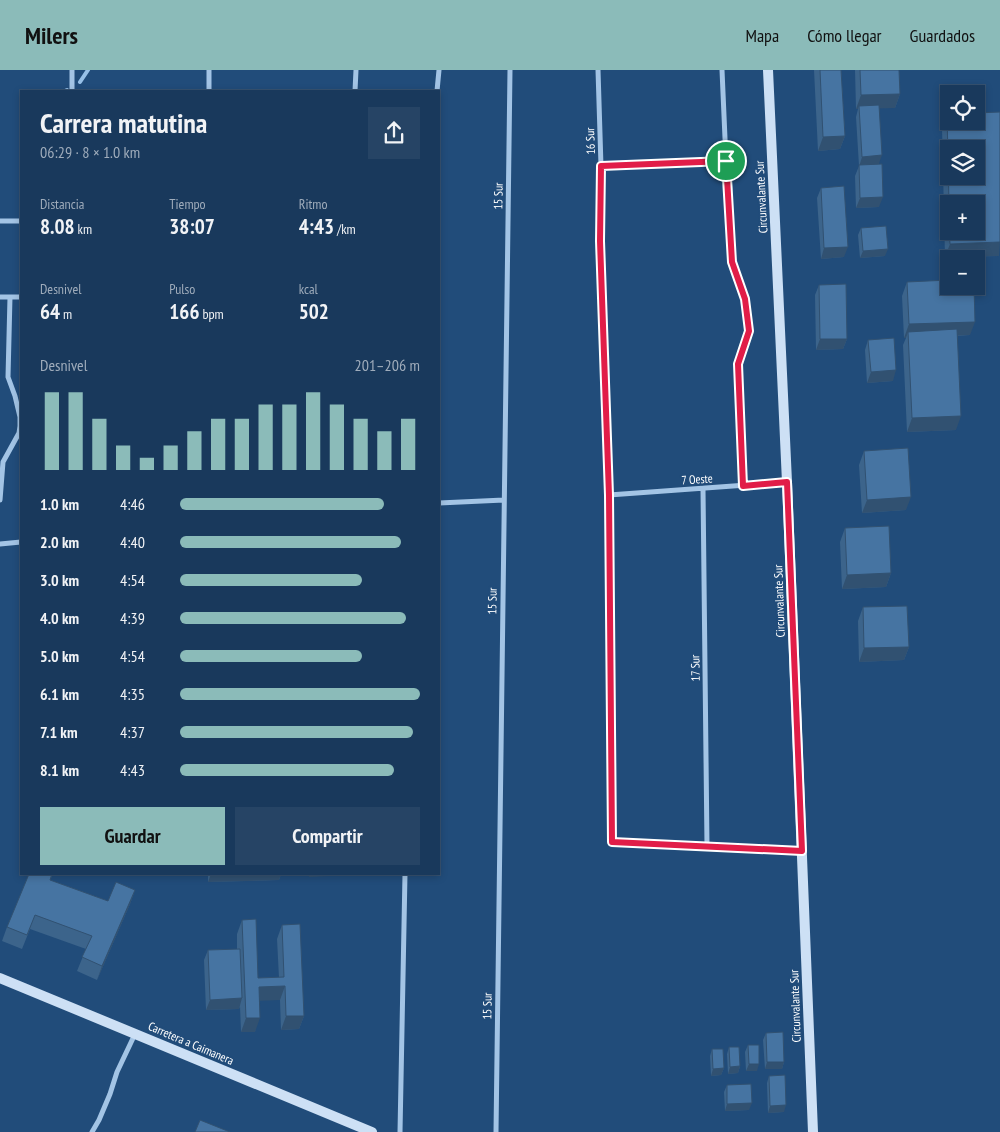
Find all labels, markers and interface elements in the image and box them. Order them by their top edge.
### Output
text: Milers [25,20,78,51]
text: Mapa [745,24,779,47]
text: Cómo llegar [807,24,882,47]
text: Guardados [910,24,975,47]
map controls [940,85,985,295]
button: locate [940,85,985,130]
text: Carrera matutina [40,104,207,141]
button: share [368,107,420,159]
street label: 16 Sur [582,127,598,155]
pin [705,140,747,182]
button: layers [940,140,985,185]
text: 06:29 · 8 × 1.0 km [40,142,140,162]
icon: arrive [712,147,740,175]
street label: Circunvalante Sur [752,160,770,234]
street label: 15 Sur [490,182,506,210]
text: Distancia [40,195,84,213]
text: Tiempo [169,195,206,213]
text: Ritmo [299,195,327,213]
button: + [940,195,985,240]
text: 8.08 [40,213,75,240]
text: 38:07 [169,213,215,240]
text: 4:43 [299,213,334,240]
text: km [75,220,92,238]
text: /km [334,220,356,238]
button: − [940,250,985,295]
text: Desnivel [40,280,82,298]
text: Pulso [169,280,195,298]
text: kcal [299,280,318,298]
text: 64 [40,298,60,325]
text: 166 [169,298,199,325]
text: 502 [299,298,329,325]
text: m [60,305,72,323]
text: bpm [199,305,224,323]
text: Desnivel [40,355,87,375]
text: 201–206 m [355,355,420,375]
street label: 7 Oeste [681,470,713,488]
text: 1.0 km [40,494,79,514]
text: 4:46 [120,494,145,514]
text: 2.0 km [40,532,79,552]
text: 4:40 [120,532,145,552]
street label: Circunvalante Sur [770,564,788,638]
text: 3.0 km [40,570,79,590]
text: 4:54 [120,570,145,590]
street label: 15 Sur [484,587,500,615]
text: 4.0 km [40,608,79,628]
text: 4:39 [120,608,145,628]
text: 5.0 km [40,646,79,666]
text: 4:54 [120,646,145,666]
street label: 17 Sur [687,654,703,681]
text: 6.1 km [40,684,79,704]
text: 4:35 [120,684,145,704]
text: 7.1 km [40,722,78,742]
text: 4:37 [120,722,145,742]
text: 8.1 km [40,760,79,780]
text: 4:43 [120,760,145,780]
button: Guardar [40,807,225,865]
button: Compartir [235,807,420,865]
street label: Circunvalante Sur [786,969,804,1043]
street label: 15 Sur [479,992,495,1020]
street label: Carretera a Caimanera [146,1018,236,1068]

